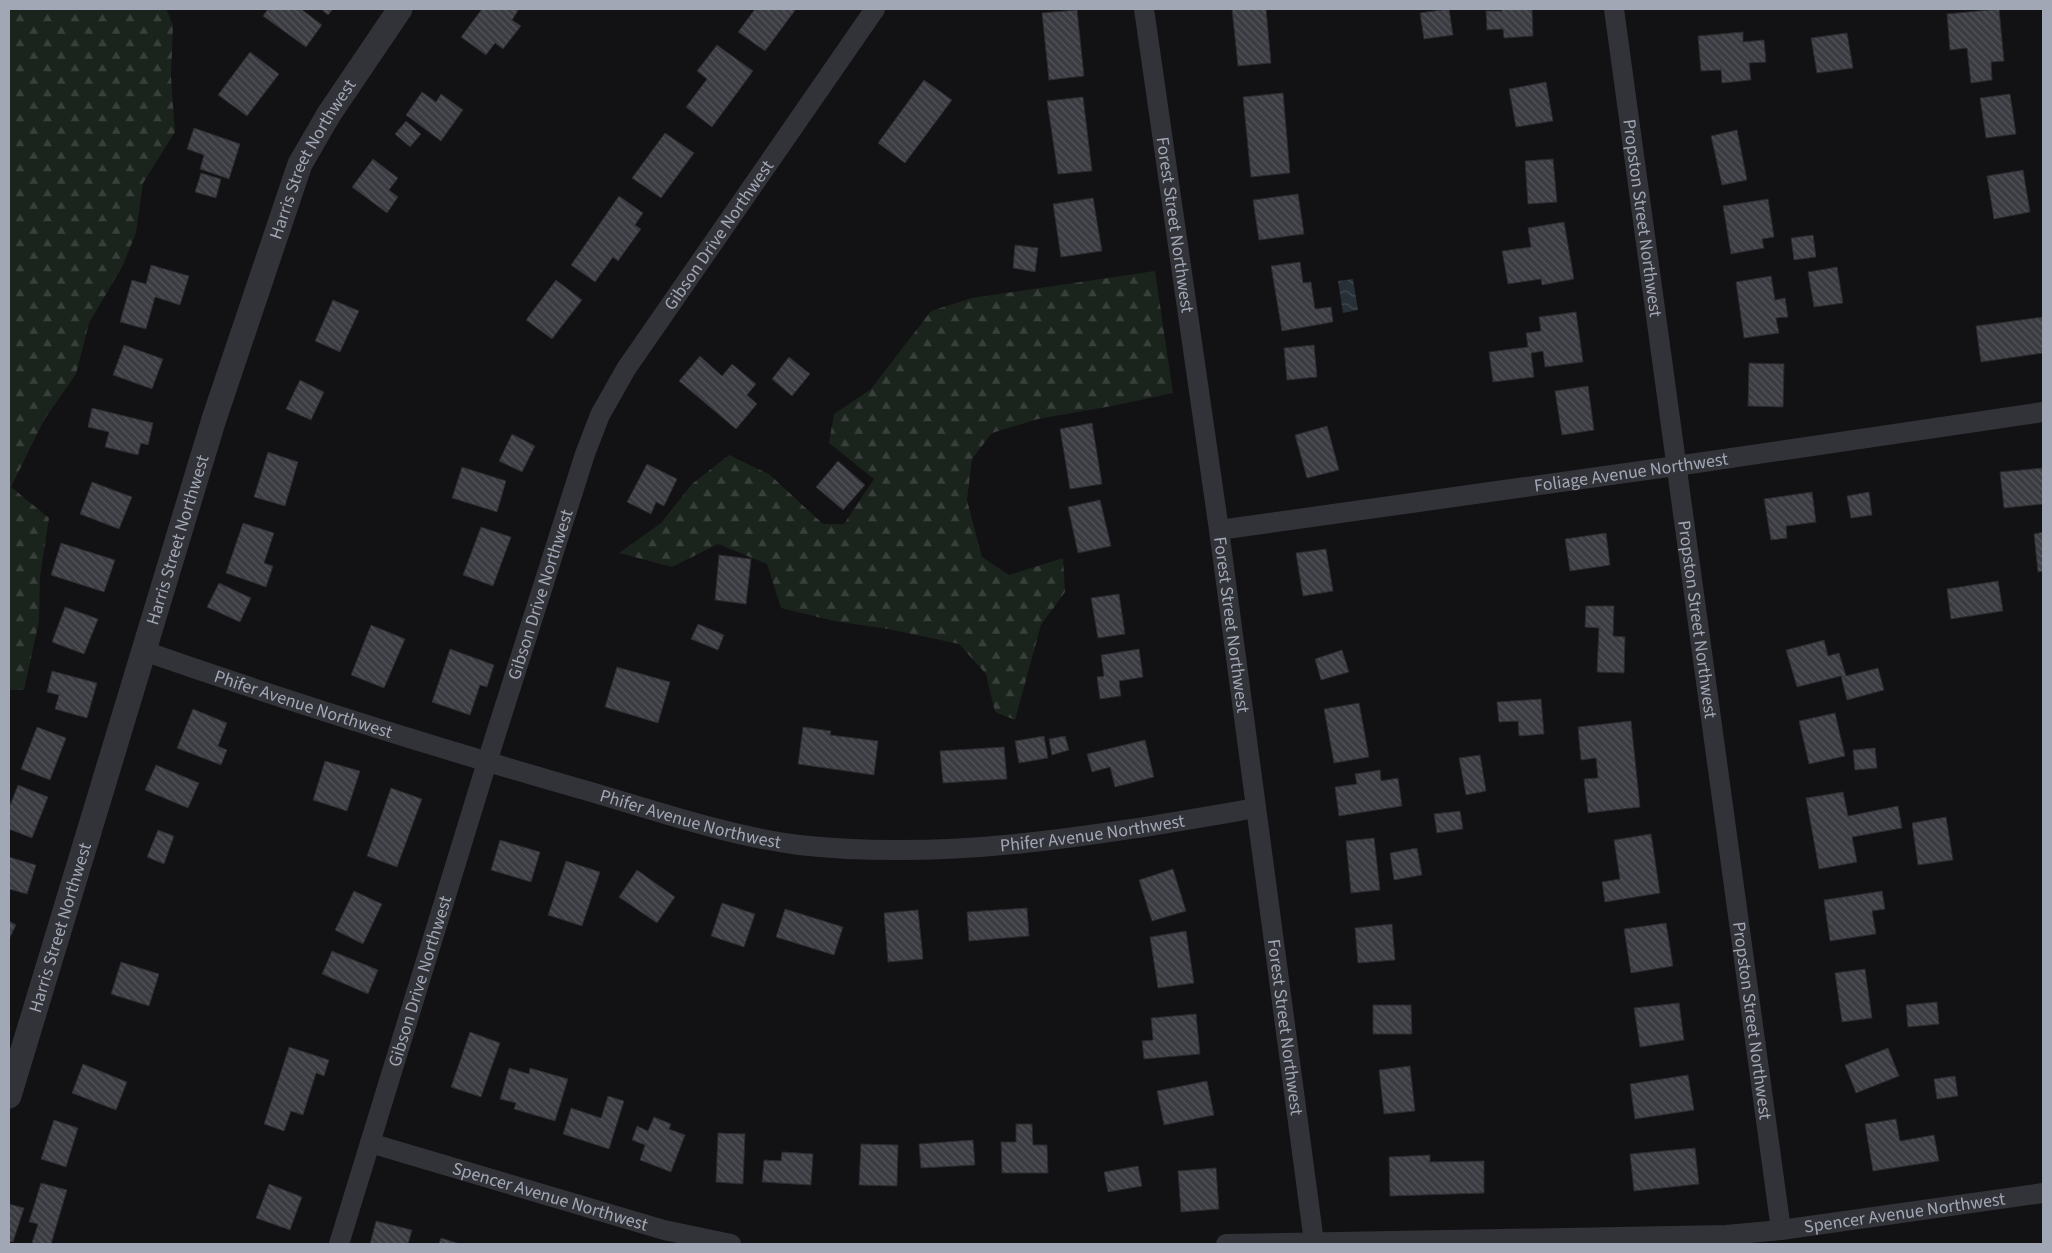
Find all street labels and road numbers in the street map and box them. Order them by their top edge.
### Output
street label: Harris Street Northwest [263,74,362,243]
street label: Propston Street Northwest [1617,117,1669,319]
street label: Forest Street Northwest [1150,135,1200,315]
street label: Gibson Drive Northwest [658,155,779,315]
street label: Foliage Avenue Northwest [1532,446,1730,498]
street label: Harris Street Northwest [140,452,215,628]
street label: Gibson Drive Northwest [501,506,579,683]
street label: Propston Street Northwest [1672,519,1723,720]
street label: Forest Street Northwest [1208,535,1256,715]
street label: Phifer Avenue Northwest [211,664,396,745]
street label: Phifer Avenue Northwest [597,783,783,855]
street label: Phifer Avenue Northwest [999,808,1186,858]
street label: Harris Street Northwest [22,840,98,1016]
street label: Gibson Drive Northwest [382,893,458,1070]
street label: Propston Street Northwest [1726,920,1778,1121]
street label: Forest Street Northwest [1261,937,1309,1117]
street label: Spencer Avenue Northwest [449,1156,651,1237]
street label: Spencer Avenue Northwest [1802,1186,2007,1239]

